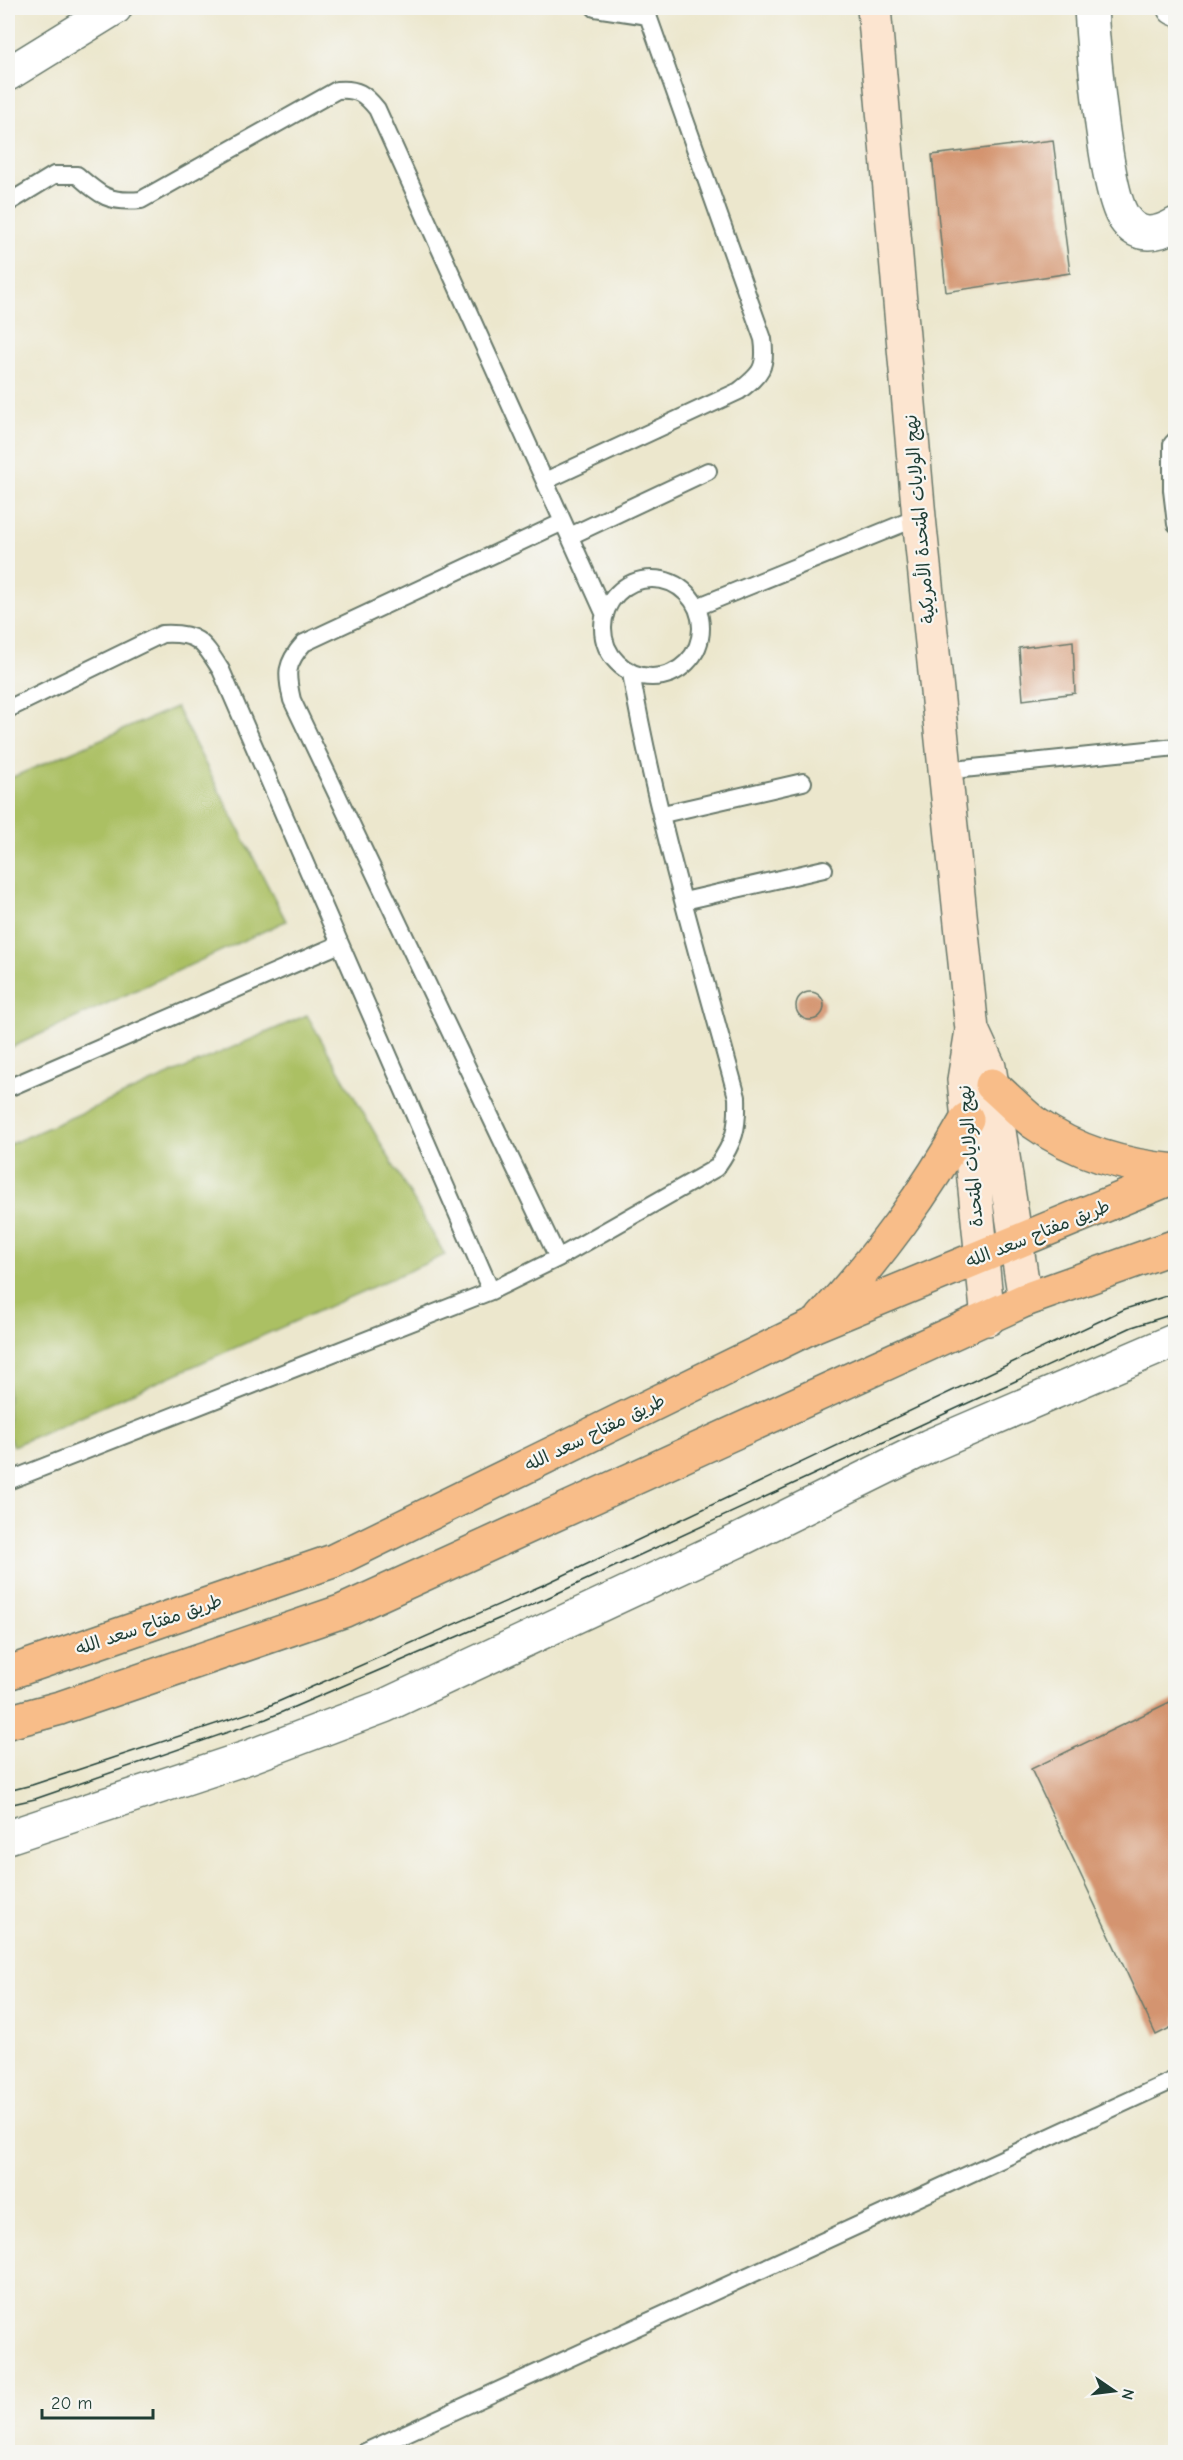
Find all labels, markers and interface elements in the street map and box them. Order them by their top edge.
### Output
street label: نهج الولايات المتحدة الأمريكية [898,414,941,625]
street label: نهج الولايات المتحدة [954,1084,989,1228]
street label: طريق مفتاح سعد الله [963,1196,1113,1273]
street label: طريق مفتاح سعد الله [521,1390,669,1477]
street label: طريق مفتاح سعد الله [73,1590,225,1661]
north arrow [1084,2361,1144,2421]
scale bar [42,2382,153,2420]
text: N [1118,2387,1138,2402]
text: 20 m [51,2393,92,2414]

